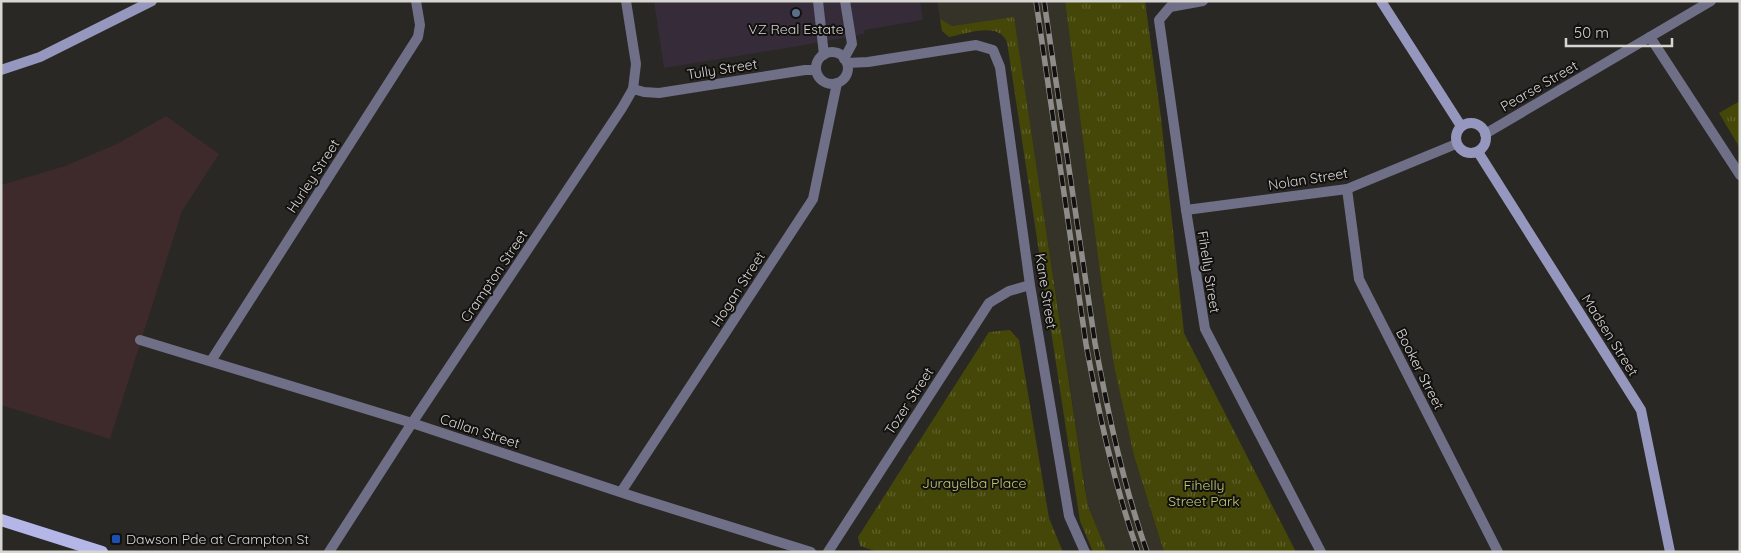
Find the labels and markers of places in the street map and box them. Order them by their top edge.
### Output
marker: VZ Real Estate [790,7,802,19]
place label: VZ Real Estate [748,20,844,38]
place label: Dawson Pde at Crampton St [126,530,309,548]
marker: Dawson Pde at Crampton St [110,533,122,545]

